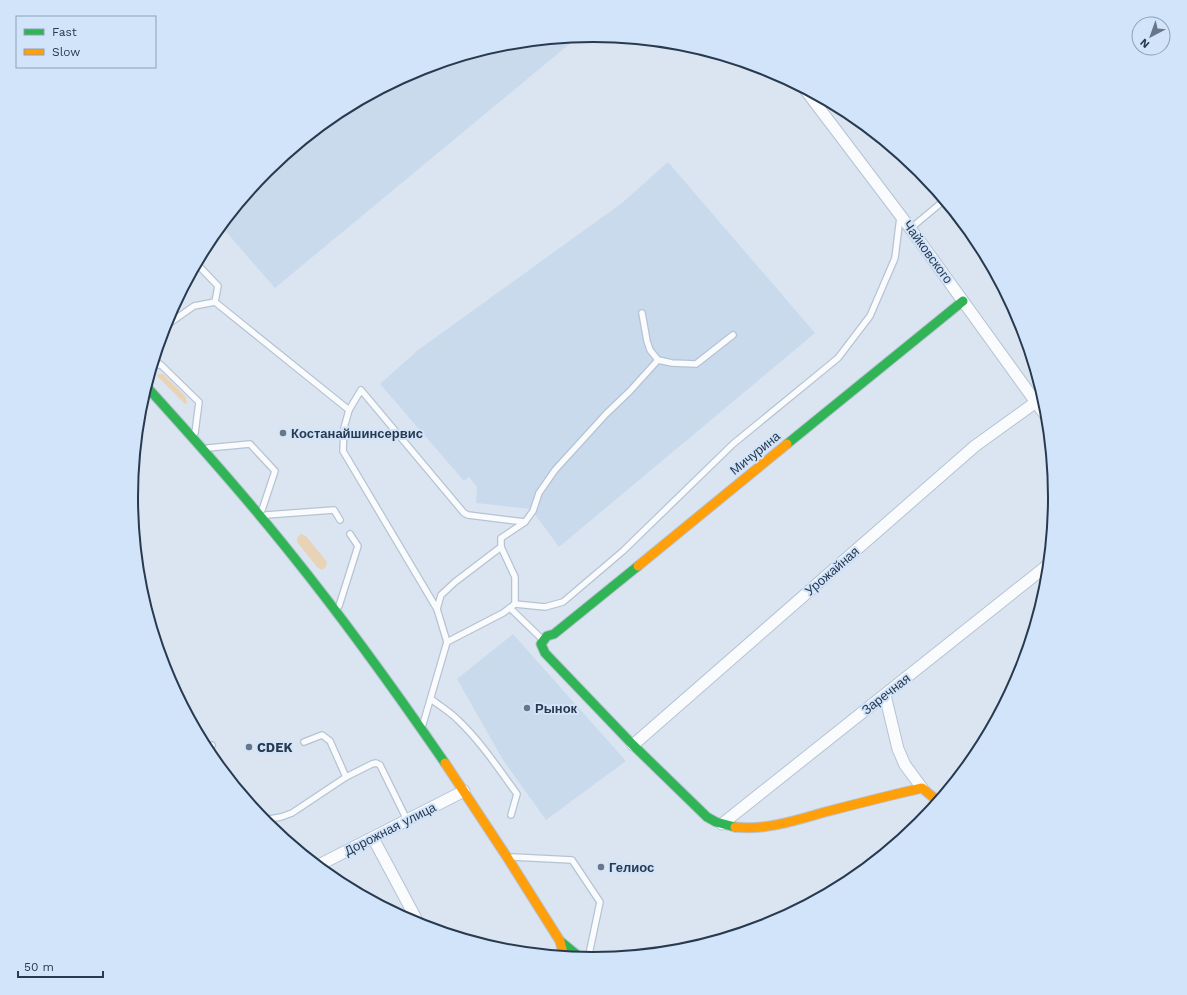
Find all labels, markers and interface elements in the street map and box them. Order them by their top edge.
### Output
legend [16,16,156,68]
north arrow [1131,16,1171,56]
text: Fast [52,25,77,39]
text: N [1137,36,1152,51]
text: Slow [52,45,80,59]
street label: Чайковского [900,218,956,286]
place label: Костанайшинсервис [291,426,423,441]
marker: Костанайшинсервис [278,428,288,438]
street label: Мичурина [727,428,784,478]
street label: Урожайная [802,543,862,599]
street label: Заречная [859,670,913,718]
place label: Рынок [535,701,578,716]
marker: Рынок [522,703,532,713]
place label: CDEK [257,740,292,755]
marker: CDEK [244,742,254,752]
street label: Дорожная улица [342,799,439,859]
place label: Гелиос [609,860,654,875]
marker: Гелиос [596,862,606,872]
scale bar [18,953,103,979]
text: 50 m [24,960,54,974]

